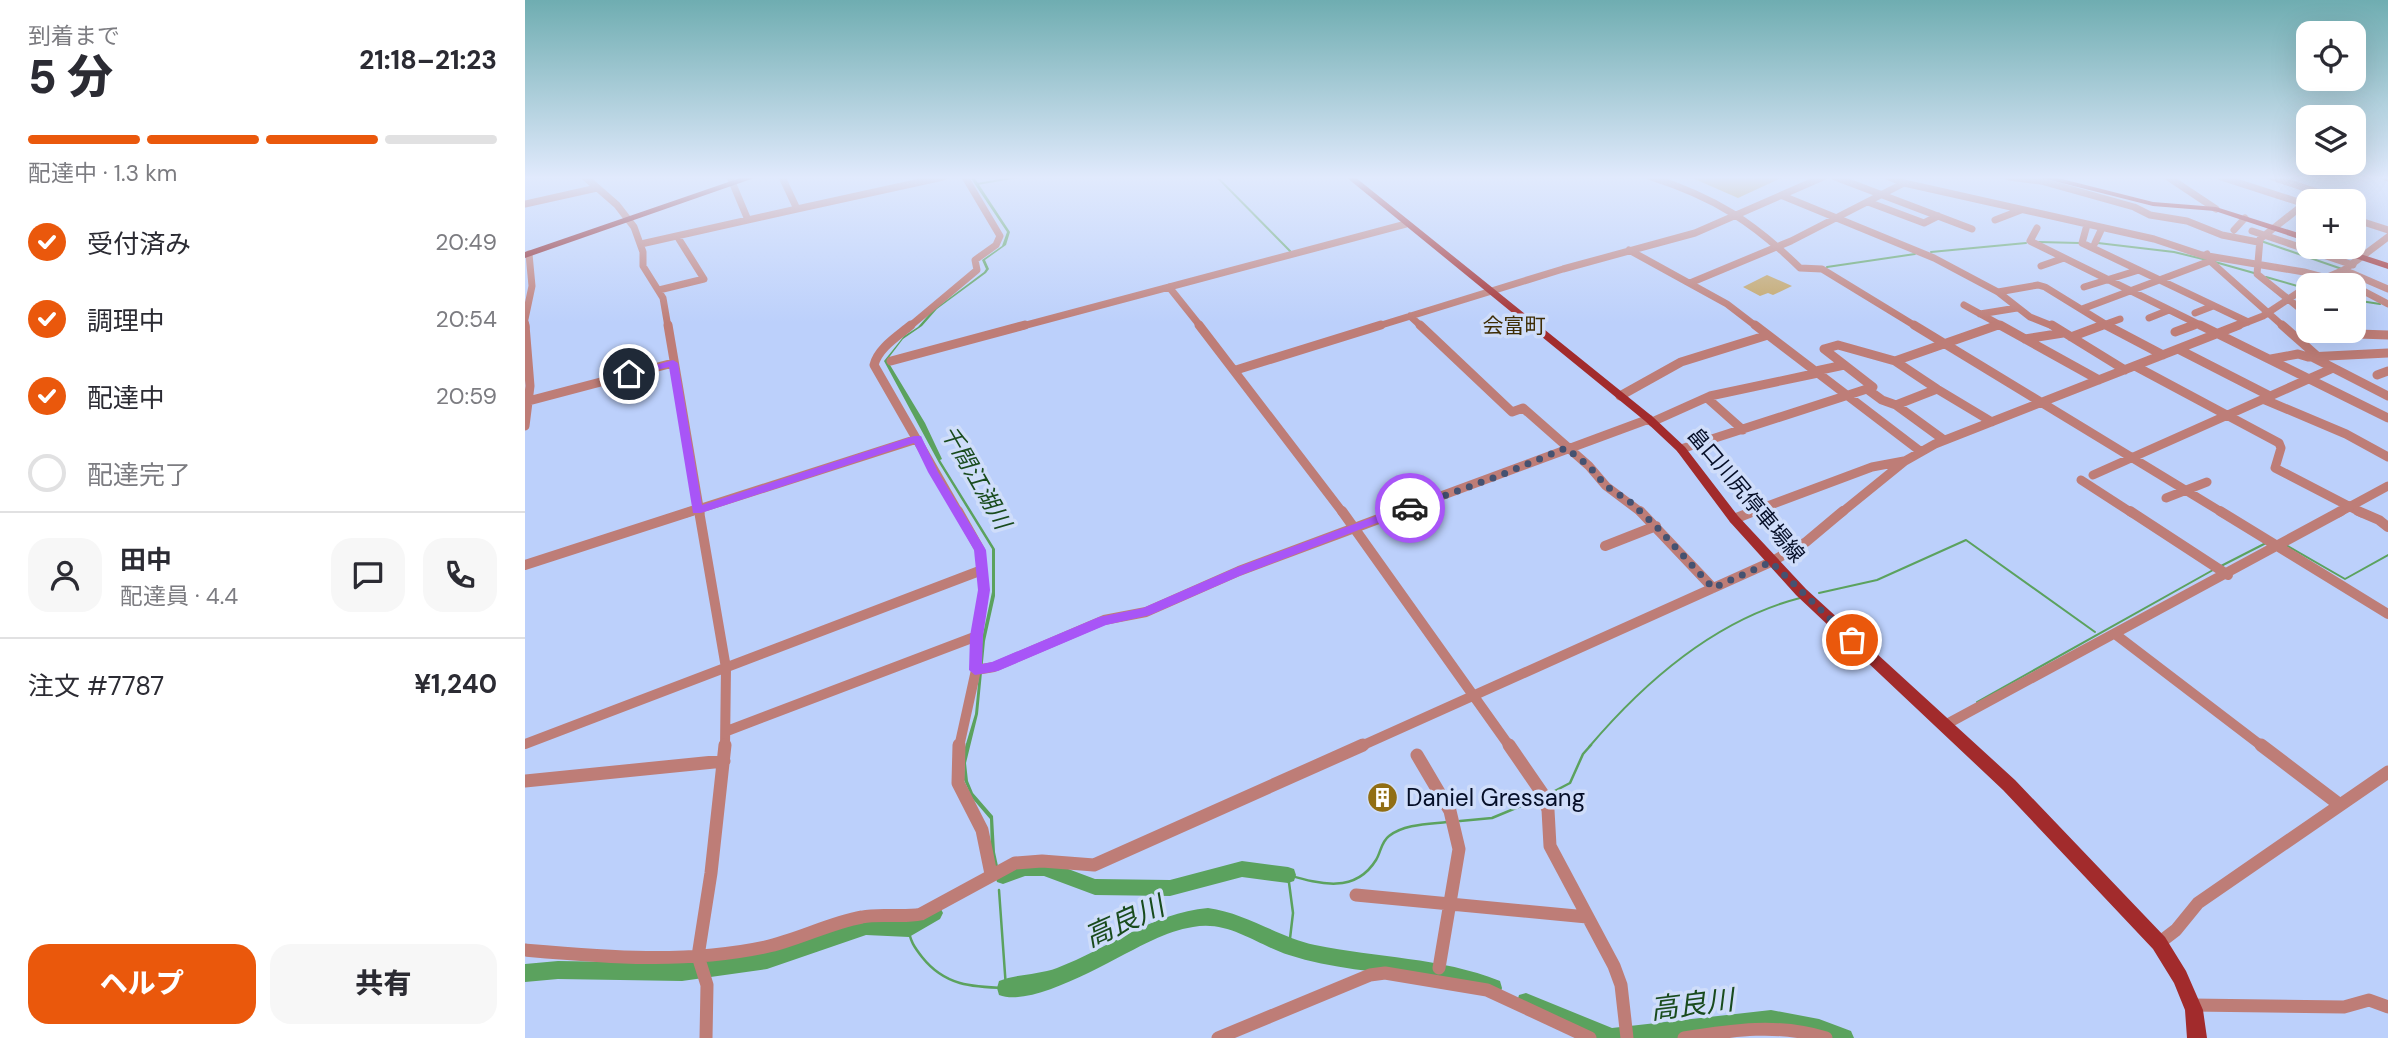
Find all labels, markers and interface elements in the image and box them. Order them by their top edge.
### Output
text: 到着まで [28,21,120,51]
map controls [2296,21,2366,343]
button: locate [2296,21,2366,91]
text: 21:18–21:23 [359,43,497,77]
text: 5 分 [28,47,113,107]
button: layers [2296,105,2366,175]
text: 配達中 · 1.3 km [28,158,177,188]
button: + [2296,189,2366,259]
icon: check [28,223,66,261]
text: 受付済み [87,227,191,261]
text: 20:49 [435,227,497,257]
button: − [2296,273,2366,343]
icon: check [28,300,66,338]
text: 調理中 [87,304,165,338]
text: 20:54 [436,304,497,334]
district label: 会富町 [1483,312,1546,340]
pin [599,344,659,404]
icon: home [610,355,648,393]
icon: check [28,377,66,415]
text: 配達中 [87,381,165,415]
text: 20:59 [436,381,497,411]
water label: 千間江湖川 [934,420,1019,537]
street label: 畠口川尻停車場線 [1681,422,1811,568]
text: 配達完了 [87,458,191,492]
courier [1375,473,1445,543]
icon: car [1391,489,1429,527]
button: person [28,538,102,612]
button: chat [331,538,405,612]
button: phone [423,538,497,612]
text: 田中 [120,543,172,577]
text: 配達員 · 4.4 [120,581,238,611]
pin [1822,610,1882,670]
icon: bag [1833,621,1871,659]
text: ¥1,240 [414,667,497,701]
text: 注文 #7787 [28,669,164,703]
building icon: Daniel Gressang [1366,781,1400,815]
place label: Daniel Gressang [1406,782,1585,813]
water label: 高良川 [1078,886,1173,955]
button: ヘルプ [28,944,256,1024]
button: 共有 [270,944,497,1024]
water label: 高良川 [1648,981,1739,1028]

